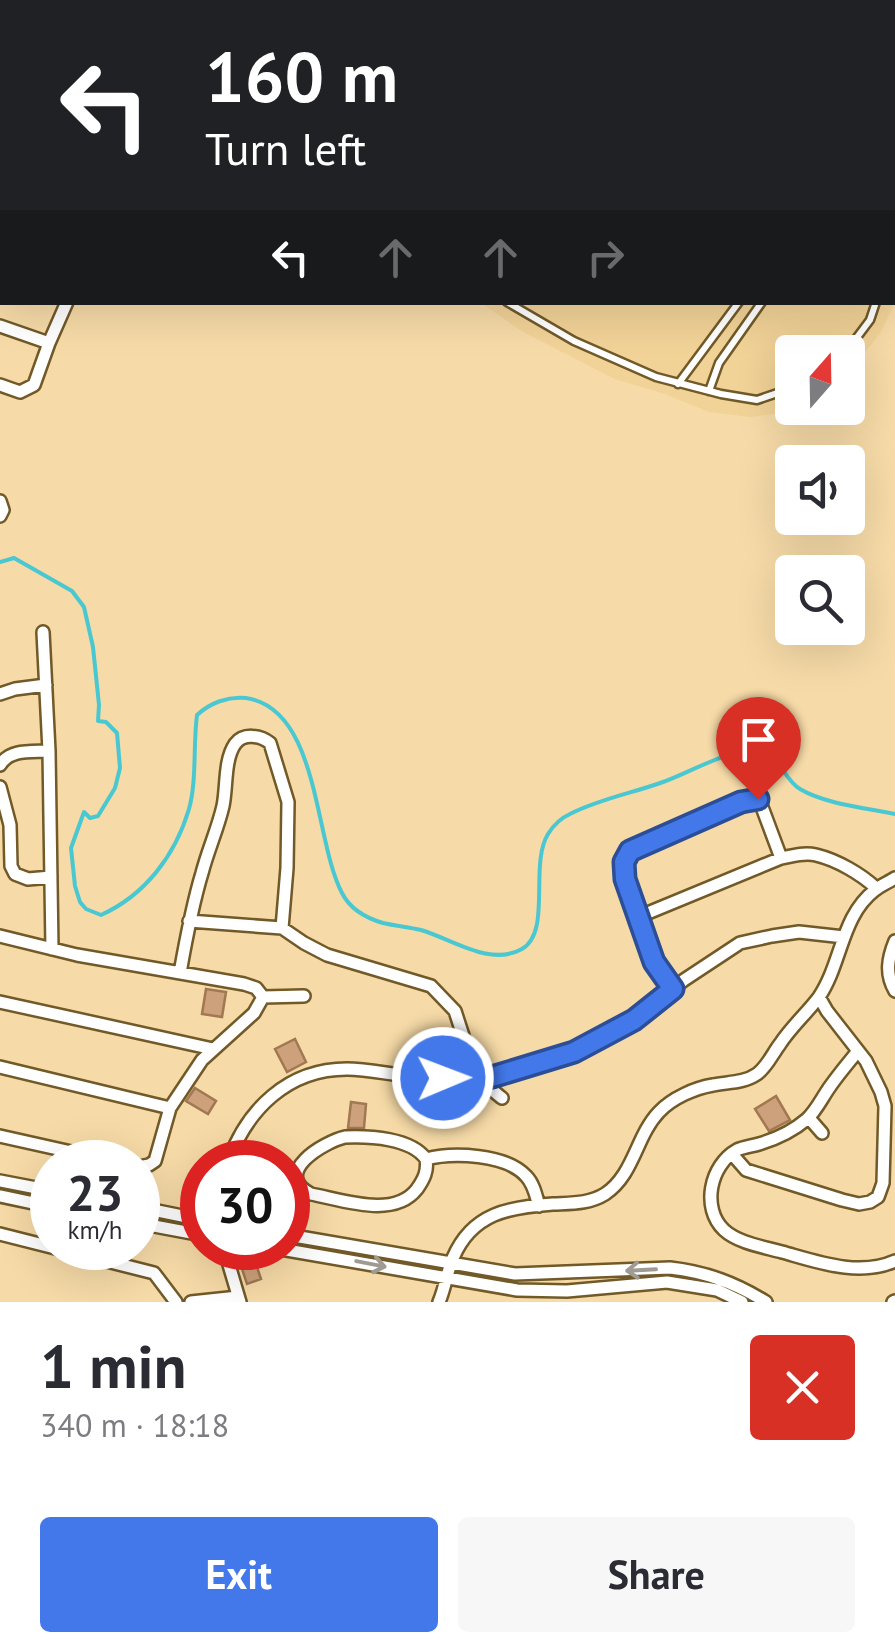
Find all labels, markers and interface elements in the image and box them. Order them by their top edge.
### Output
text: 160 m [205,31,398,121]
icon: left [40,40,170,170]
text: Turn left [205,119,366,177]
icon: left [263,230,318,285]
icon: ahead [368,230,423,285]
icon: ahead [473,230,528,285]
icon: right [578,230,633,285]
north arrow [775,335,865,425]
map controls [775,335,865,645]
button: sound [775,445,865,535]
button: search [775,555,865,645]
pin [716,697,801,800]
icon: arrive [731,712,786,767]
position arrow [391,1026,495,1130]
speed limit sign: 30 [180,1140,310,1270]
text: 23 [67,1160,123,1225]
text: km/h [68,1214,122,1246]
one-way arrow [355,1256,387,1275]
one-way arrow [625,1261,657,1280]
text: 1 min [40,1327,186,1405]
button: close [750,1335,855,1440]
text: 340 m · 18:18 [40,1404,229,1446]
button: Exit [40,1517,438,1632]
button: Share [458,1517,855,1632]

